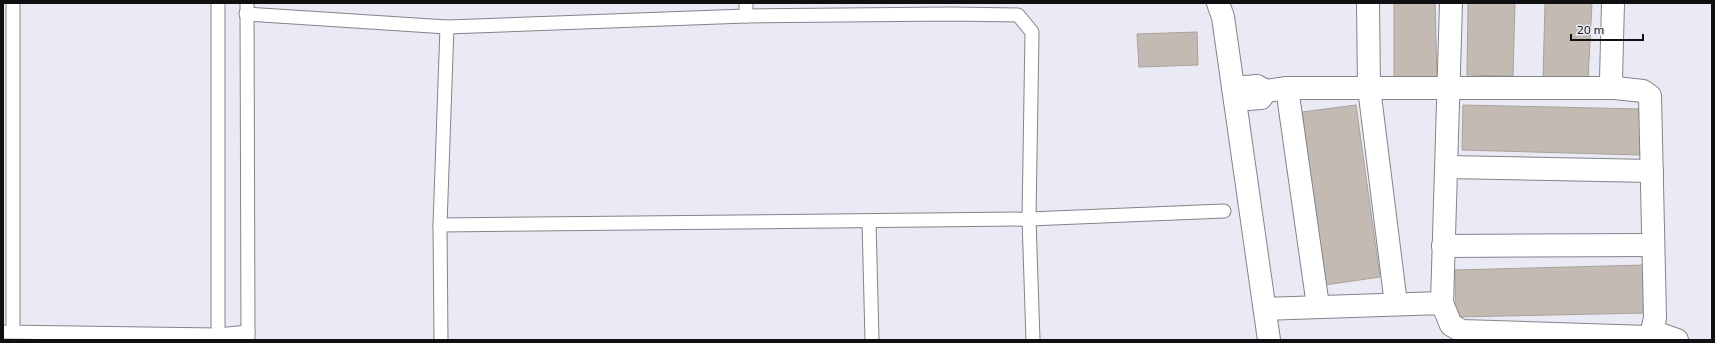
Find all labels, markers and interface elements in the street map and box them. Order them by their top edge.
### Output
scale bar [1571,16,1643,42]
text: 20 m [1577,22,1604,36]

